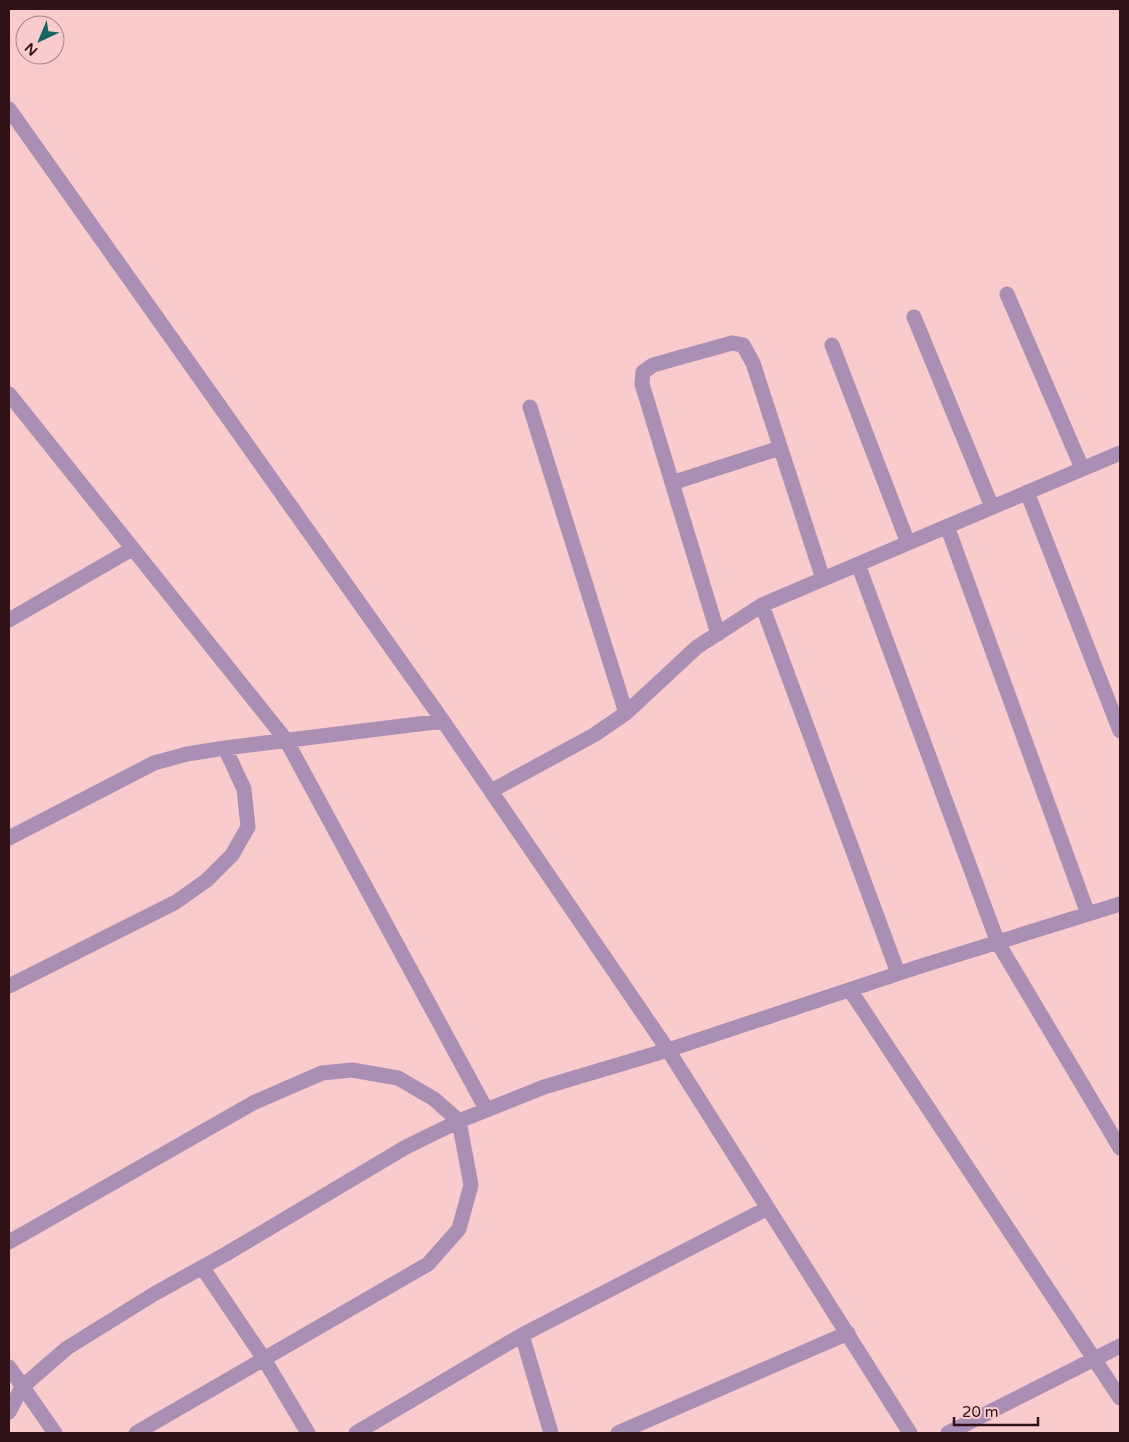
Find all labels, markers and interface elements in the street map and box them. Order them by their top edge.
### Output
north arrow [15,15,65,65]
text: N [21,39,41,59]
scale bar [954,1394,1038,1426]
text: 20 m [962,1403,999,1421]

